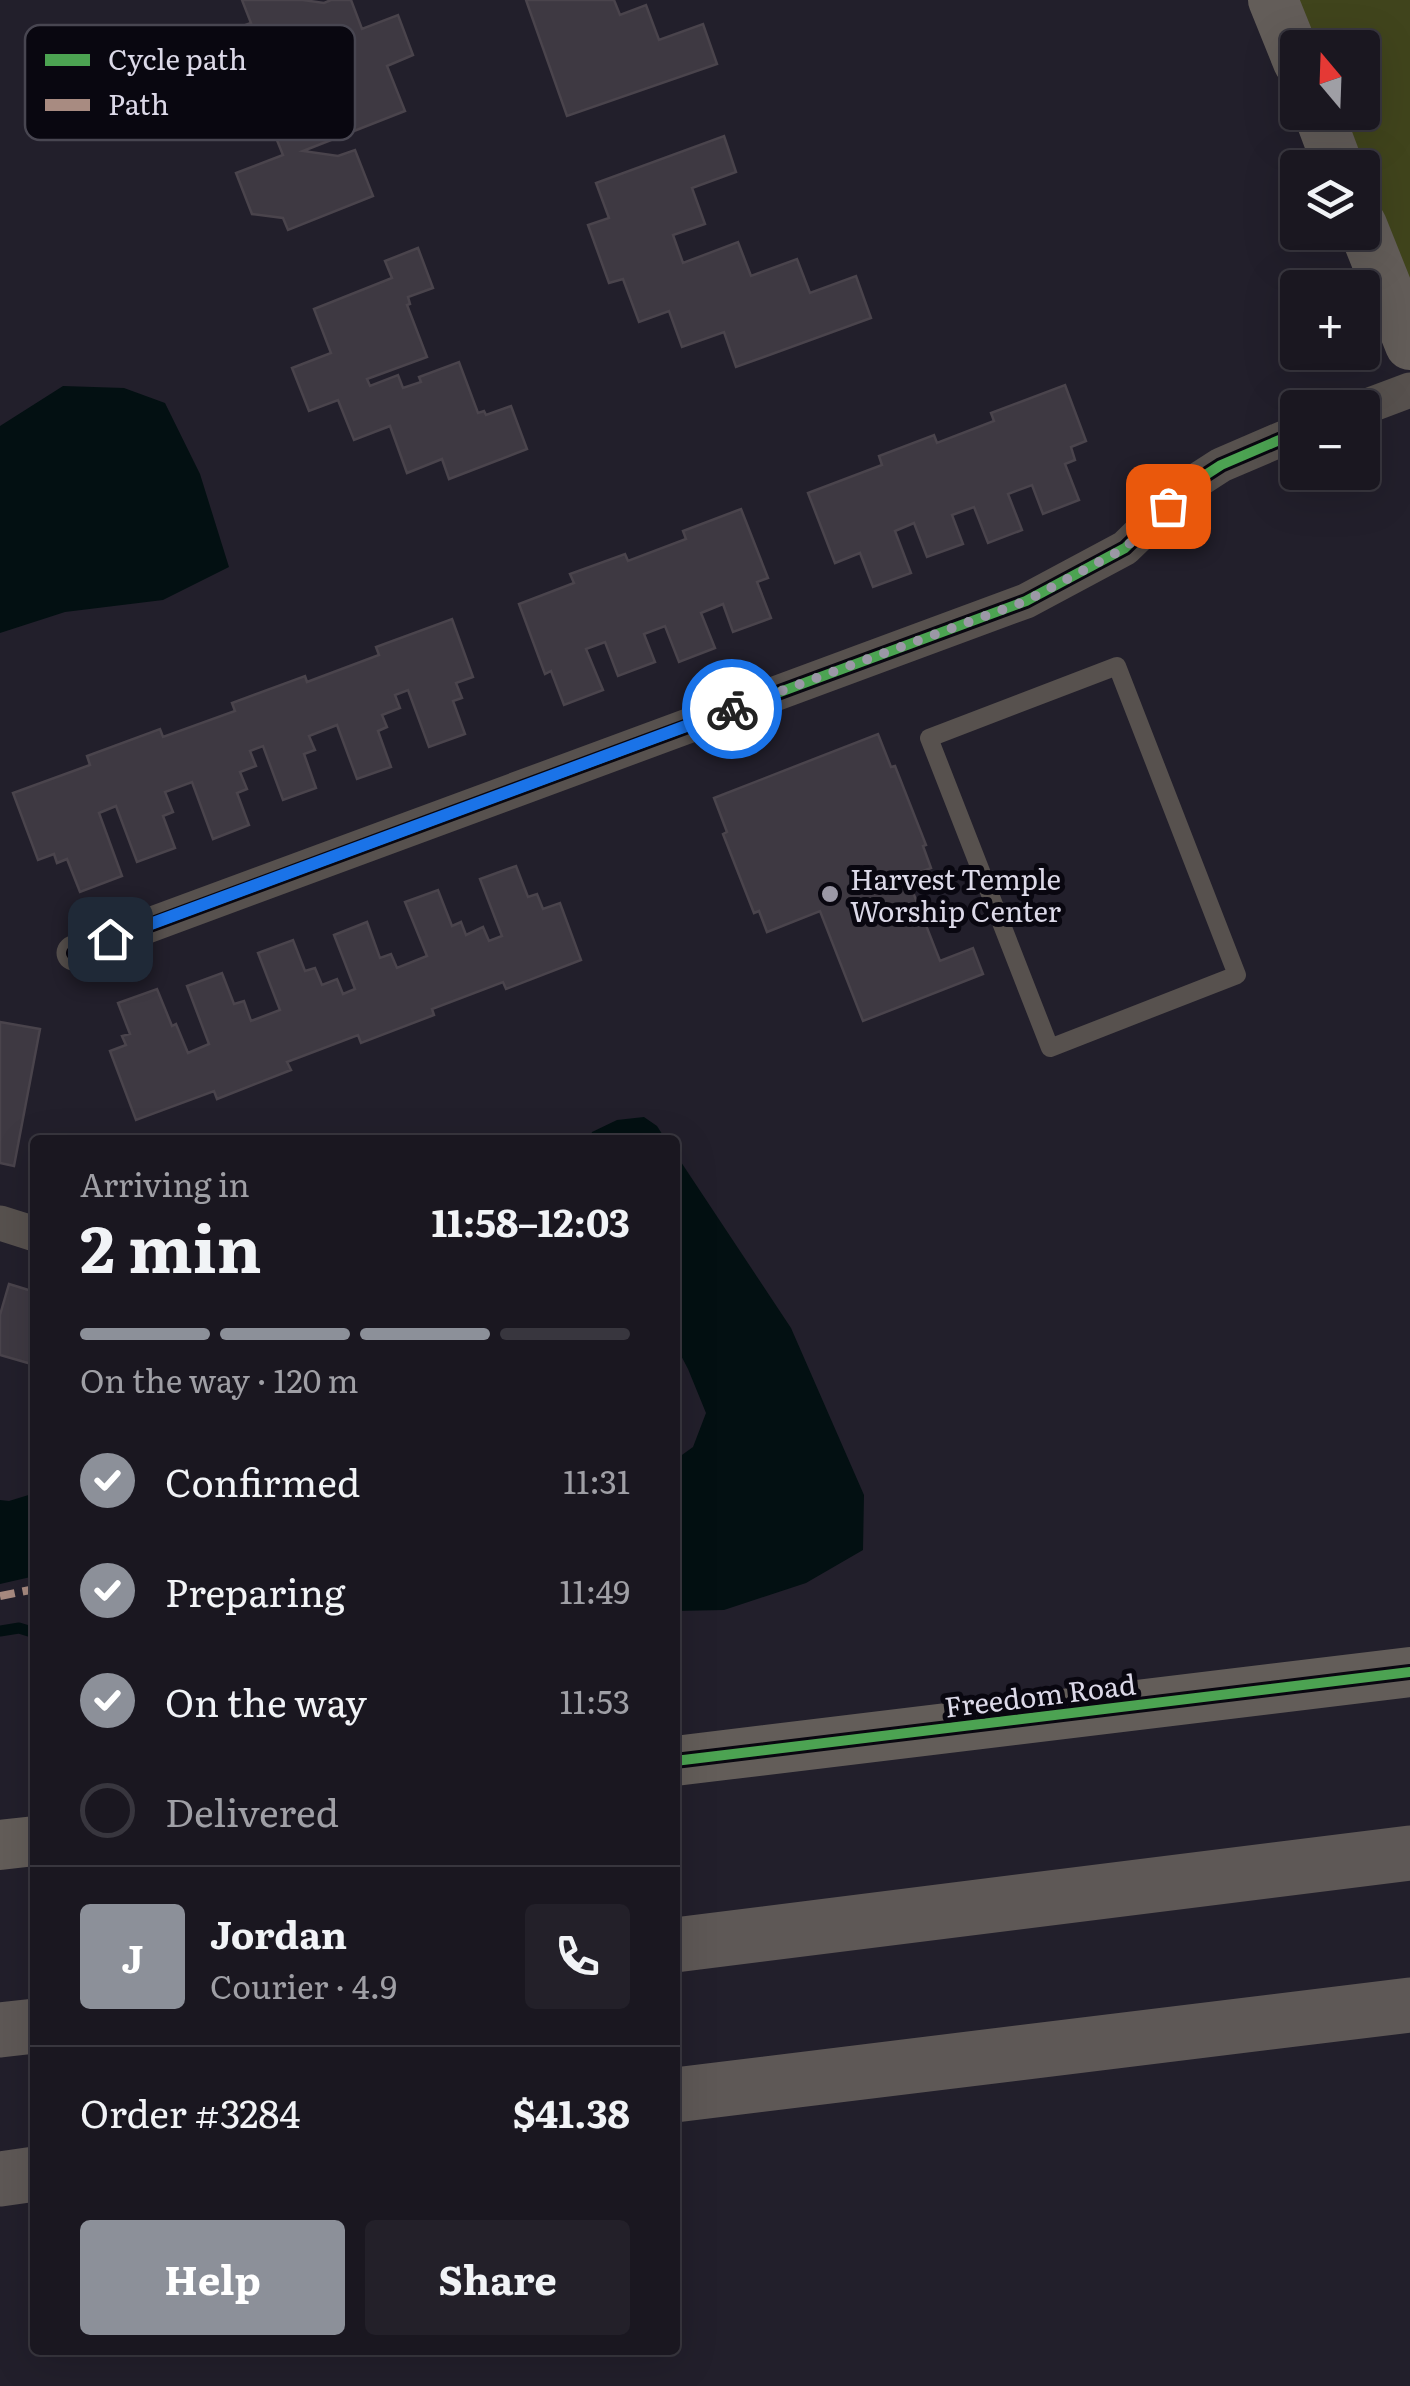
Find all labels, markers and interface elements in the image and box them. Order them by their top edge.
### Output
legend [25,25,355,140]
north arrow [1280,30,1380,130]
map controls [1280,30,1380,490]
text: Cycle path [108,37,247,79]
text: Path [108,82,169,124]
button: layers [1280,150,1380,250]
button: + [1280,270,1380,370]
button: − [1280,390,1380,490]
pin [1126,464,1211,549]
icon: bag [1141,479,1196,534]
courier [682,659,782,759]
icon: bike [705,682,760,737]
place label: Harvest Temple Worship Center [850,857,1062,931]
marker: Harvest Temple Worship Center [819,883,841,905]
pin [68,897,153,982]
icon: home [83,912,138,967]
text: Arriving in [80,1159,250,1207]
text: 11:58–12:03 [431,1192,630,1249]
text: 2 min [80,1196,262,1293]
text: On the way · 120 m [80,1355,359,1403]
text: Confirmed [165,1452,360,1509]
icon: check [80,1453,135,1508]
text: 11:31 [563,1456,630,1504]
text: Preparing [165,1562,345,1619]
icon: check [80,1563,135,1618]
text: 11:49 [560,1566,630,1614]
street label: Freedom Road [942,1661,1138,1727]
text: On the way [165,1672,367,1729]
icon: check [80,1673,135,1728]
text: 11:53 [560,1676,630,1724]
text: Delivered [165,1782,339,1839]
text: Jordan [210,1904,347,1961]
button: phone [525,1904,630,2009]
text: J [122,1928,143,1985]
text: Courier · 4.9 [210,1961,397,2009]
text: Order #3284 [80,2083,300,2140]
text: $41.38 [513,2083,630,2140]
button: Help [80,2220,345,2335]
button: Share [365,2220,630,2335]

